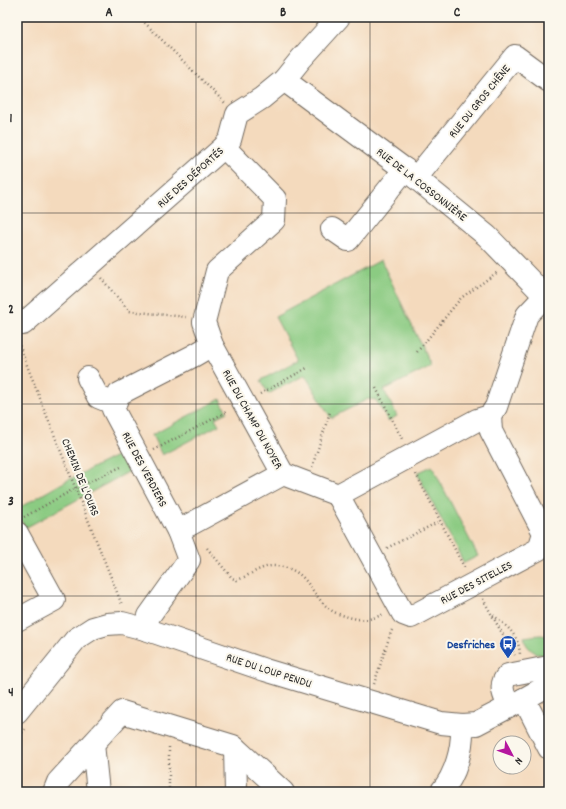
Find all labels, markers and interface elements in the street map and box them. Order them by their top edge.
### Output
text: A [105,4,113,23]
text: B [280,4,286,23]
text: C [454,4,461,23]
street label: RUE DU GROS CHÊNE [445,61,516,142]
text: 1 [10,110,13,129]
street label: RUE DES DÉPORTÉS [154,143,228,213]
street label: RUE DE LA COSSONNIÈRE [372,144,470,226]
text: 2 [8,301,14,320]
street label: RUE DU CHAMP DU NOYER [217,367,286,473]
street label: RUE DES VERDIERS [117,429,171,510]
street label: CHEMIN DE L'OURS [56,436,103,519]
text: 3 [8,493,14,512]
street label: RUE DES SITELLES [438,557,516,609]
bus stop icon: Desfriches [498,634,518,659]
place label: Desfriches [447,637,495,654]
street label: RUE DU LOUP PENDU [224,650,314,693]
text: 4 [8,684,14,703]
north arrow [492,735,532,775]
text: N [510,753,526,768]

